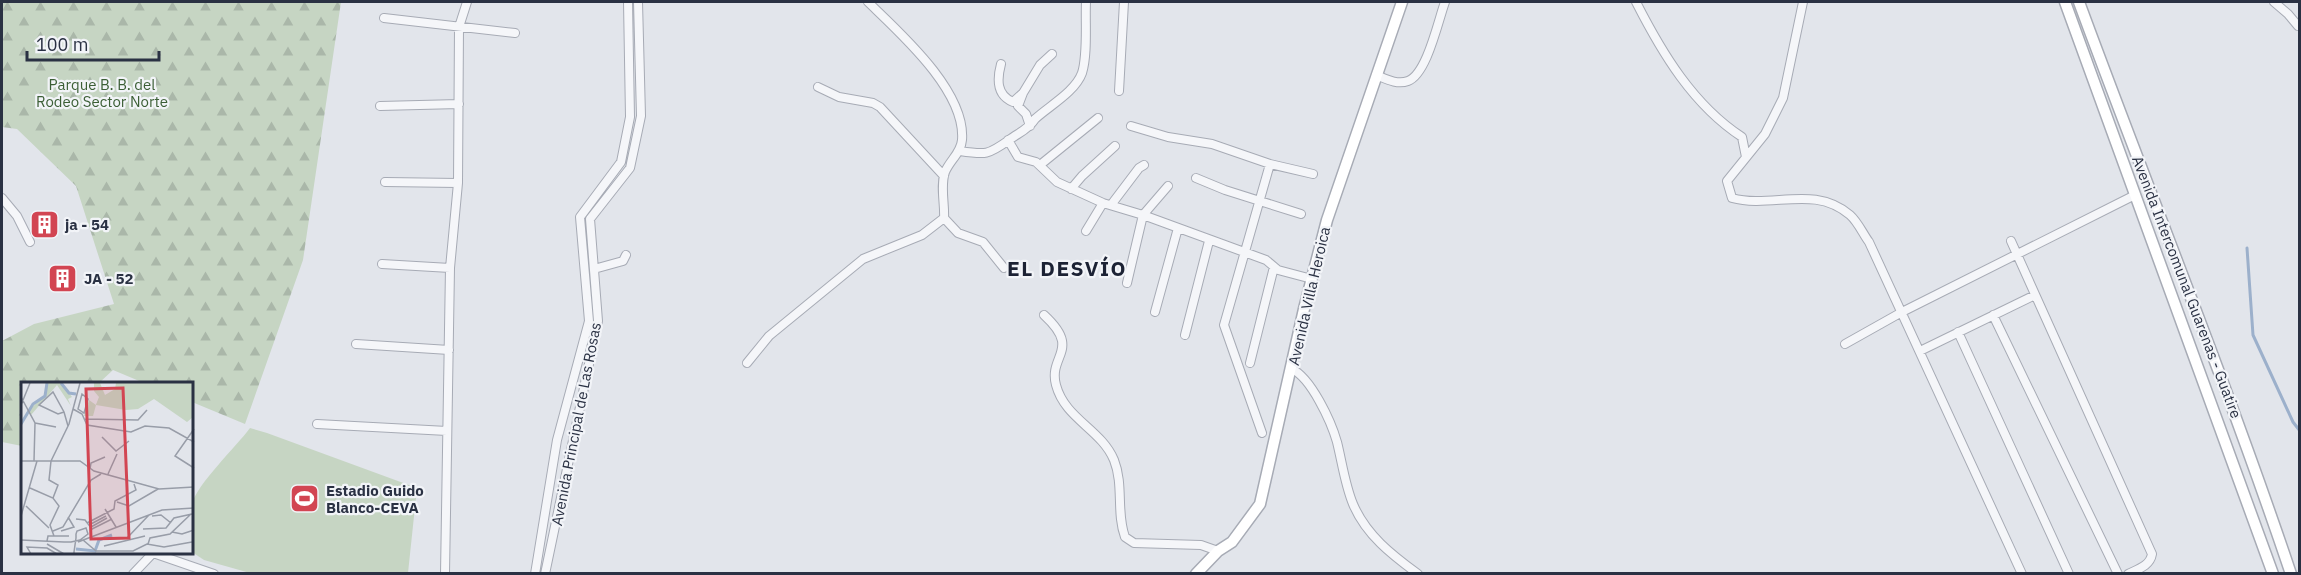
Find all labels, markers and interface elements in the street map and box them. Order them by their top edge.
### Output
scale bar [27,24,159,62]
text: 100 m [36,33,88,56]
park label: Parque B. B. del Rodeo Sector Norte [36,75,168,111]
street label: Avenida Intercomunal Guarenas - Guatire [2128,153,2246,421]
building icon: ja - 54 [28,208,60,240]
place label: ja - 54 [64,215,109,234]
street label: Avenida Villa Heroica [1284,225,1334,367]
district label: EL DESVÍO [1007,254,1127,282]
building icon: JA - 52 [47,262,79,294]
place label: JA - 52 [84,269,133,288]
street label: Avenida Principal de Las Rosas [547,321,605,527]
inset map [21,382,194,554]
place label: Estadio Guido Blanco-CEVA [326,481,424,517]
sports icon: Estadio Guido Blanco-CEVA [289,483,321,515]

